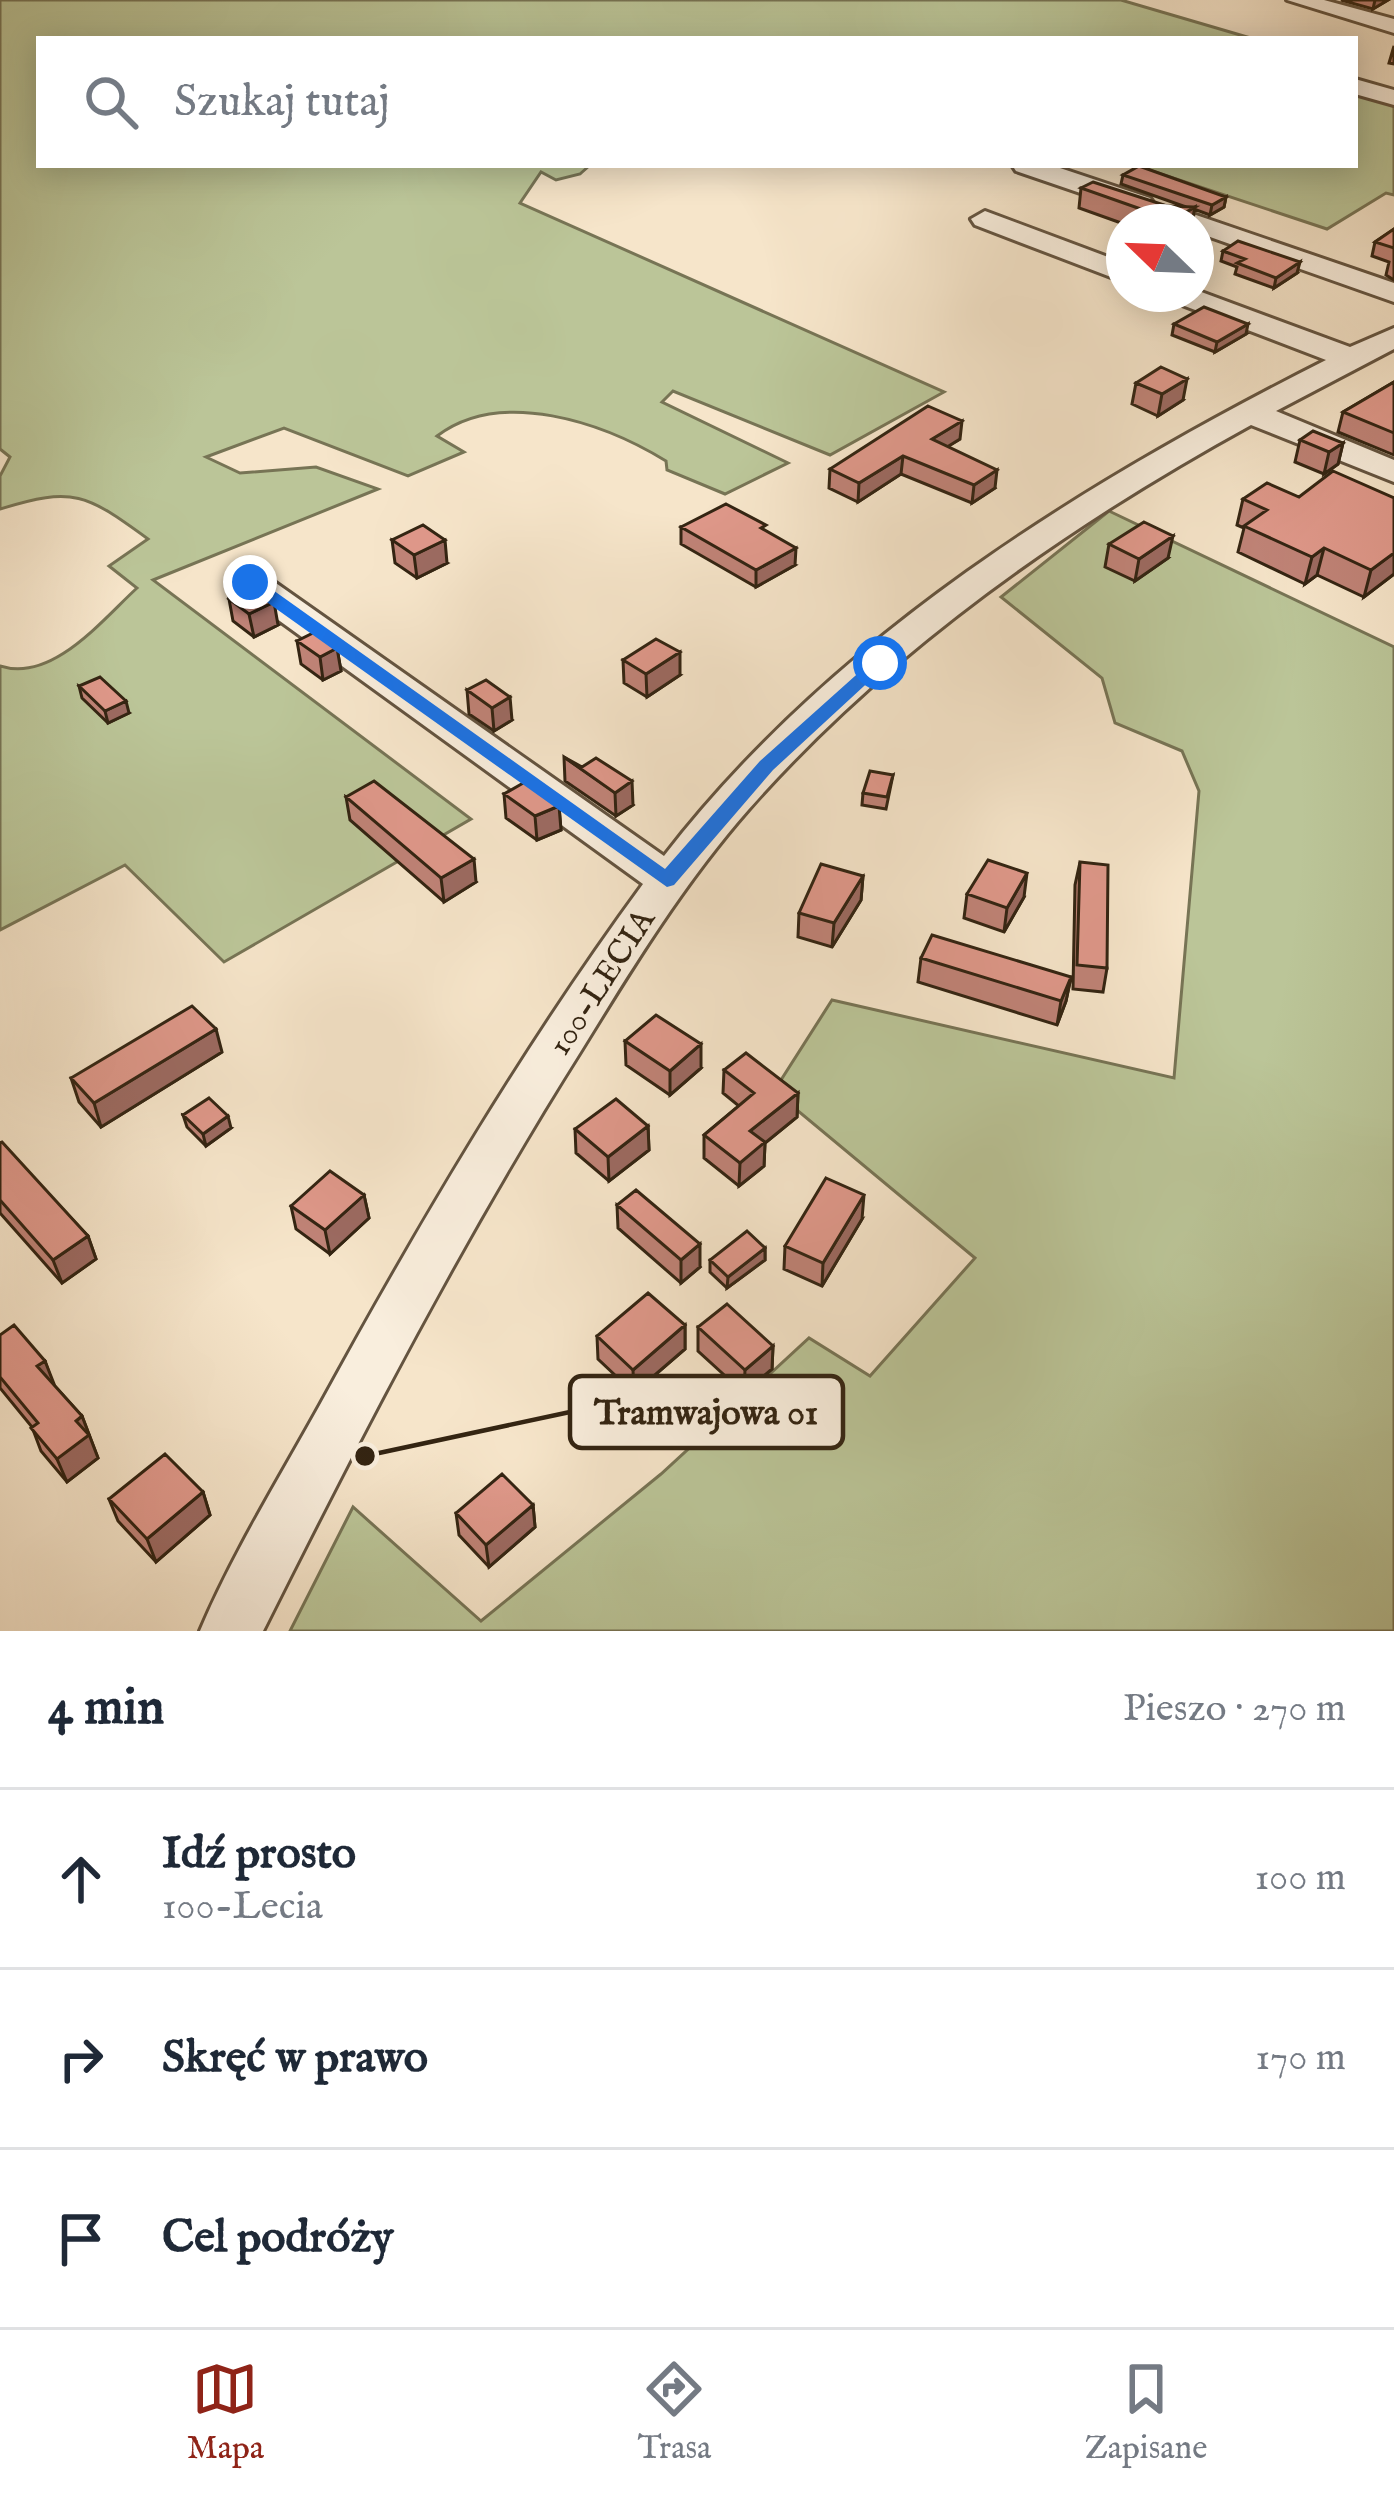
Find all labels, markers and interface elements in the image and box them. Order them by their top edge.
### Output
search box [36,36,1358,168]
icon: search [78,69,144,135]
text: Szukaj tutaj [174,74,390,131]
north arrow [1106,204,1214,312]
route end [223,555,277,609]
route start [853,636,907,690]
street label: 100-LECIA [540,901,666,1064]
callout: Tramwajowa 01 [570,1376,843,1448]
text: Tramwajowa 01 [593,1391,818,1437]
text: 4 min [48,1677,164,1742]
text: Pieszo · 270 m [1123,1685,1346,1734]
text: Idź prosto [162,1826,356,1883]
icon: ahead [48,1846,114,1912]
text: 100 m [1255,1854,1346,1903]
text: 100-Lecia [162,1883,323,1932]
icon: right [48,2026,114,2092]
text: Skręć w prawo [162,2030,428,2087]
text: 170 m [1255,2034,1346,2083]
icon: arrive [48,2206,114,2272]
text: Cel podróży [162,2210,393,2267]
tab: Mapa [187,2356,264,2470]
tab: Trasa [638,2356,711,2470]
tab: Zapisane [1085,2356,1207,2470]

